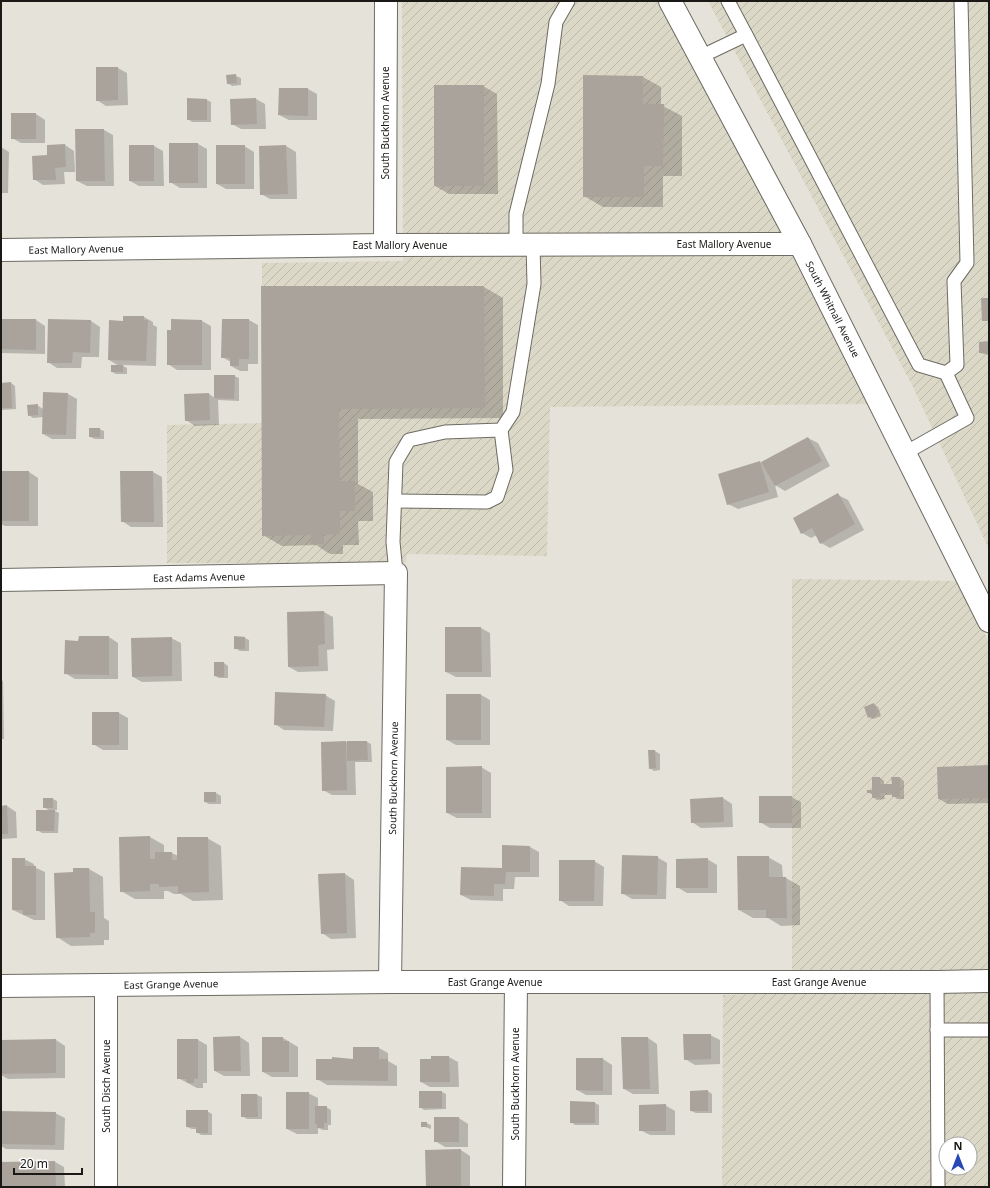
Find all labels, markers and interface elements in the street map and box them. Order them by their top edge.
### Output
street label: South Buckhorn Avenue [378,66,392,180]
street label: East Mallory Avenue [677,237,772,251]
street label: East Mallory Avenue [353,238,448,252]
street label: East Mallory Avenue [28,241,124,257]
street label: South Whitnall Avenue [803,258,864,360]
street label: East Adams Avenue [153,569,246,585]
street label: South Buckhorn Avenue [385,721,401,835]
street label: East Grange Avenue [448,975,543,989]
street label: East Grange Avenue [772,975,867,989]
street label: East Grange Avenue [124,976,219,992]
street label: South Buckhorn Avenue [508,1027,522,1141]
street label: South Disch Avenue [99,1039,113,1133]
north arrow [938,1136,978,1176]
text: N [954,1138,962,1153]
scale bar [14,1150,82,1176]
text: 20 m [20,1155,48,1172]

